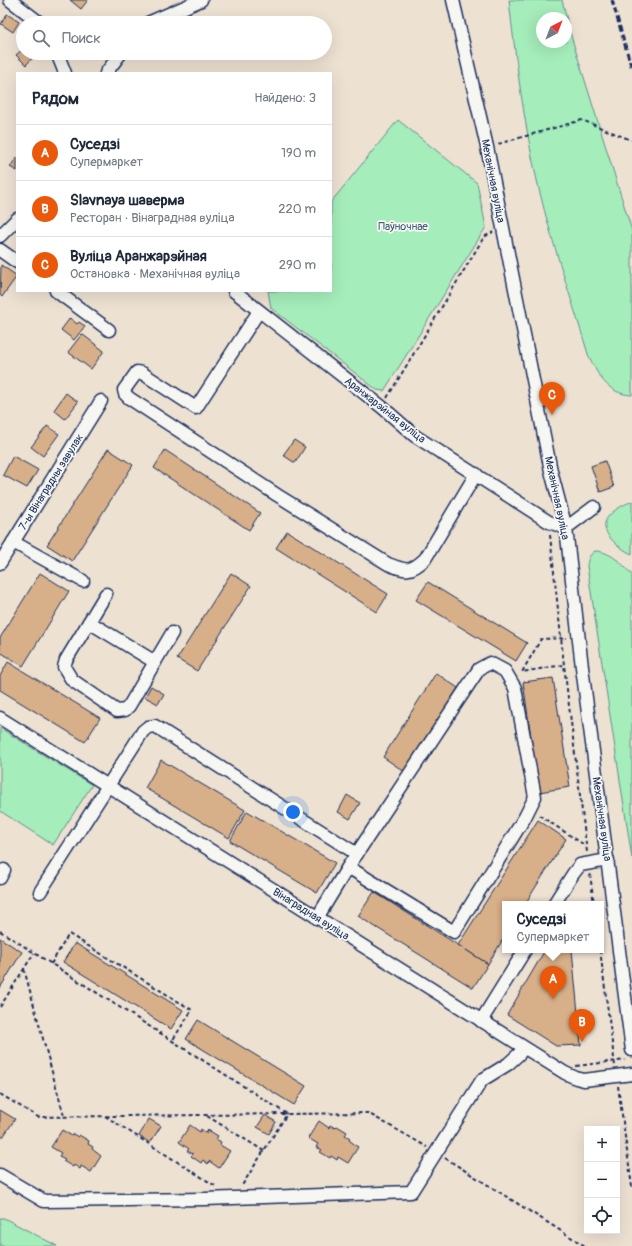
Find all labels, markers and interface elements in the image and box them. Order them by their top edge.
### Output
north arrow [536,12,572,48]
search box [16,16,332,60]
icon: search [30,27,52,49]
text: Поиск [62,29,101,48]
text: Рядом [32,88,79,109]
text: Найдено: 3 [254,90,316,106]
text: Суседзі [70,135,120,154]
street label: Механічная вуліца [479,138,507,224]
text: A [41,145,49,161]
text: 190 m [281,145,316,161]
text: Супермаркет [70,154,143,170]
text: Slavnaya шаверма [70,191,184,210]
text: B [41,201,49,217]
text: 220 m [278,201,316,217]
text: Ресторан · Вінаградная вуліца [70,210,235,226]
park label: Паўночнае [378,220,428,233]
text: Вуліца Аранжарэйная [70,247,207,266]
text: C [41,257,49,273]
text: 290 m [279,257,316,273]
text: Остановка · Механічная вуліца [70,266,240,282]
street label: Аранжарэйная вуліца [342,374,428,446]
pin: C [539,382,565,415]
street label: 7-ы Вінаградны завулак [16,431,86,533]
street label: Механічная вуліца [542,455,572,541]
street label: Механічная вуліца [590,776,614,862]
your location [283,802,303,822]
street label: Вінаградная вуліца [270,885,352,943]
popup [502,901,604,953]
text: Суседзі [516,910,566,929]
text: Супермаркет [516,929,590,945]
pin: A [540,966,566,999]
pin: B [569,1009,595,1042]
map controls [584,1126,620,1234]
button: + [584,1126,620,1162]
button: − [584,1162,620,1198]
button: locate [584,1198,620,1234]

